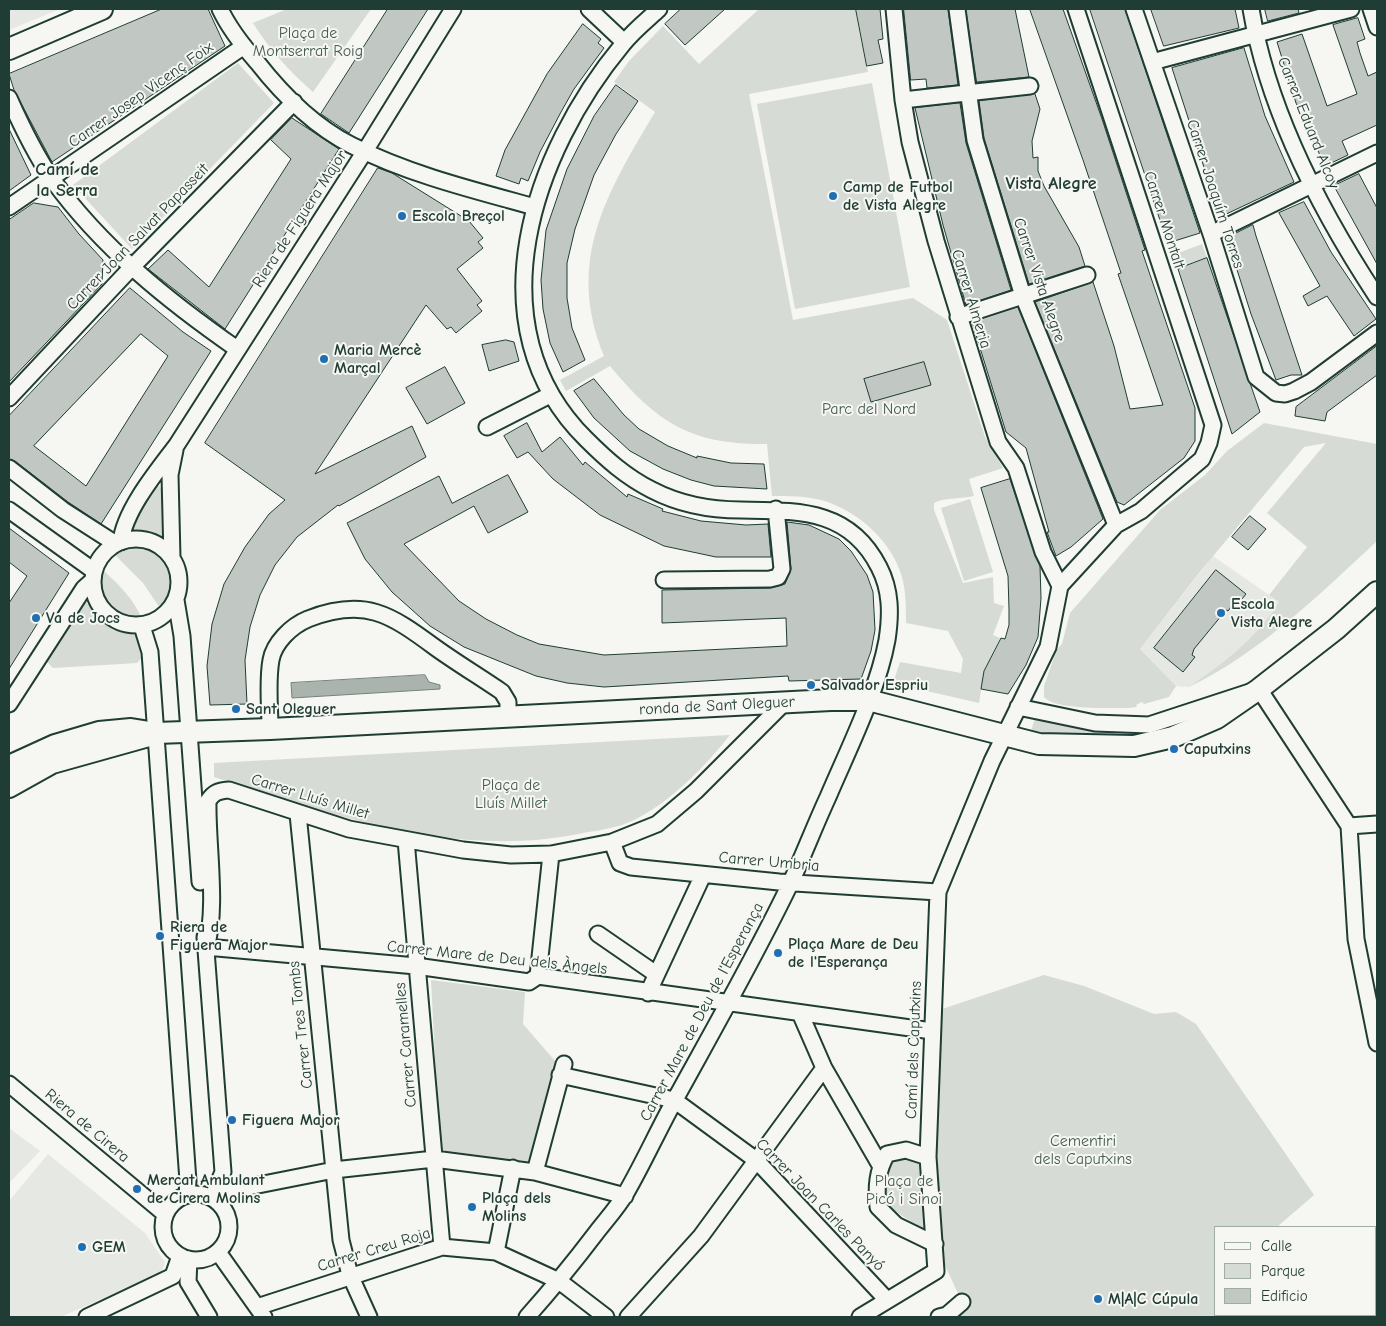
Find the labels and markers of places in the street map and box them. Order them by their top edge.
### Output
place label: Camp de Futbol de Vista Alegre [843,177,953,215]
marker: Camp de Futbol de Vista Alegre [827,190,839,202]
place label: Escola Breçol [412,206,505,226]
marker: Escola Breçol [396,210,408,222]
place label: Maria Mercè Marçal [334,340,421,378]
marker: Maria Mercè Marçal [318,353,330,365]
place label: Escola Vista Alegre [1231,594,1312,632]
marker: Escola Vista Alegre [1215,607,1227,619]
place label: Va de Jocs [46,608,120,628]
marker: Va de Jocs [30,612,42,624]
place label: Salvador Espriu [821,675,928,695]
marker: Salvador Espriu [805,679,817,691]
place label: Sant Oleguer [246,699,336,719]
marker: Sant Oleguer [230,703,242,715]
place label: Caputxins [1184,739,1251,759]
marker: Caputxins [1168,743,1180,755]
place label: Riera de Figuera Major [170,917,268,955]
marker: Riera de Figuera Major [154,930,166,942]
place label: Plaça Mare de Deu de l'Esperança [788,934,919,972]
marker: Plaça Mare de Deu de l'Esperança [772,947,784,959]
place label: Figuera Major [242,1110,340,1130]
marker: Figuera Major [226,1114,238,1126]
place label: Mercat Ambulant de Cirera Molins [147,1170,264,1208]
marker: Mercat Ambulant de Cirera Molins [131,1183,143,1195]
place label: Plaça dels Molins [482,1188,551,1226]
marker: Plaça dels Molins [466,1201,478,1213]
place label: GEM [92,1237,126,1257]
marker: GEM [76,1241,88,1253]
place label: M|A|C Cúpula [1108,1289,1198,1309]
marker: M|A|C Cúpula [1092,1293,1104,1305]

